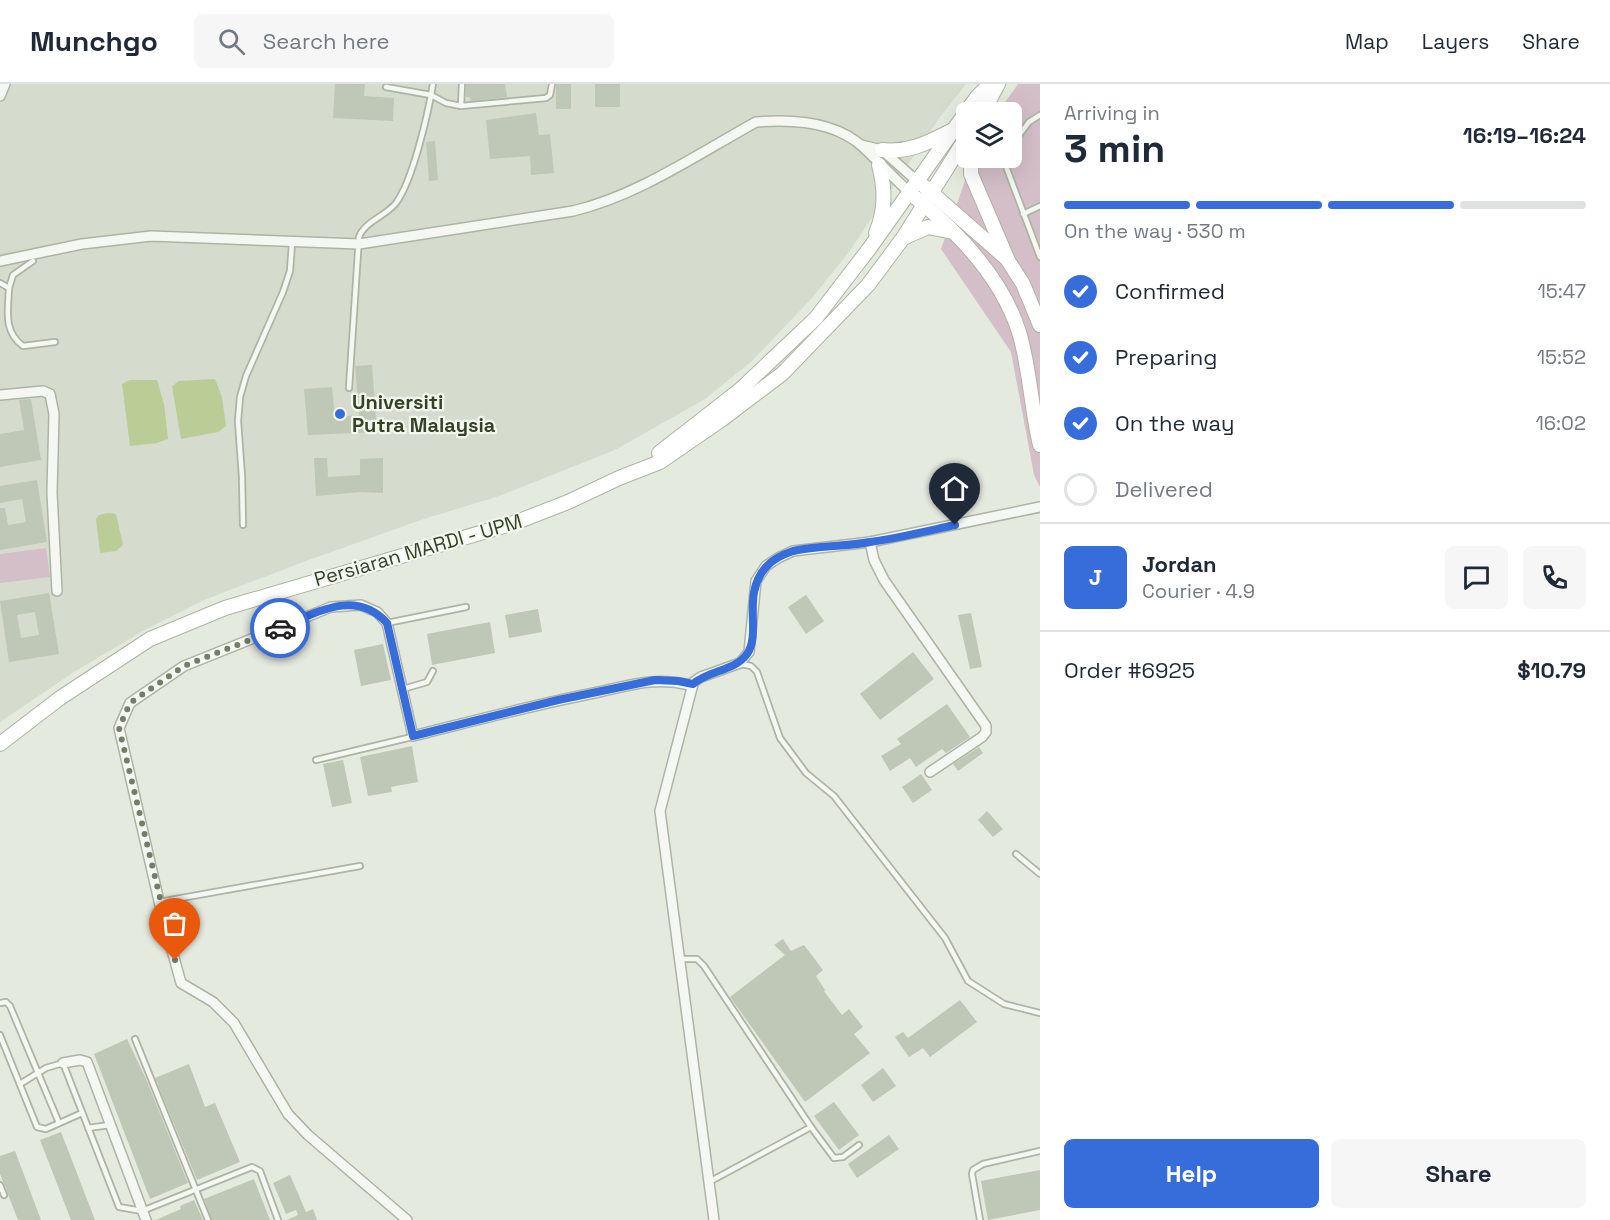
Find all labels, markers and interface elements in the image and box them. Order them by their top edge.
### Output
search box [194,14,614,68]
text: Munchgo [30,23,158,59]
icon: search [215,25,248,58]
text: Search here [263,27,390,55]
text: Map [1345,28,1389,55]
text: Layers [1422,28,1489,55]
text: Share [1522,28,1580,55]
text: Arriving in [1064,100,1160,126]
map controls [956,102,1022,168]
button: layers [956,102,1022,168]
text: 16:19–16:24 [1463,121,1586,149]
text: 3 min [1064,124,1165,173]
text: On the way · 530 m [1064,218,1246,244]
icon: check [1064,275,1097,308]
text: Confirmed [1115,277,1225,305]
text: 15:47 [1537,278,1586,304]
icon: check [1064,341,1097,374]
text: Preparing [1115,343,1217,371]
text: 15:52 [1537,344,1586,370]
place label: Universiti Putra Malaysia [352,389,496,438]
marker: Universiti Putra Malaysia [333,407,347,421]
icon: check [1064,407,1097,440]
text: On the way [1115,409,1234,437]
text: 16:02 [1535,410,1586,436]
pin [929,463,980,525]
icon: home [938,472,971,505]
text: Delivered [1115,475,1213,503]
street label: Persiaran MARDI - UPM [311,508,525,592]
button: chat [1445,546,1508,609]
button: phone [1523,546,1586,609]
text: Jordan [1142,550,1217,578]
text: J [1089,563,1102,591]
text: Courier · 4.9 [1142,578,1255,604]
courier [250,598,310,658]
icon: car [264,612,297,645]
text: Order #6925 [1064,656,1195,684]
text: $10.79 [1517,656,1586,684]
pin [149,898,200,960]
icon: bag [158,907,191,940]
button: Help [1064,1139,1319,1208]
button: Share [1331,1139,1586,1208]

